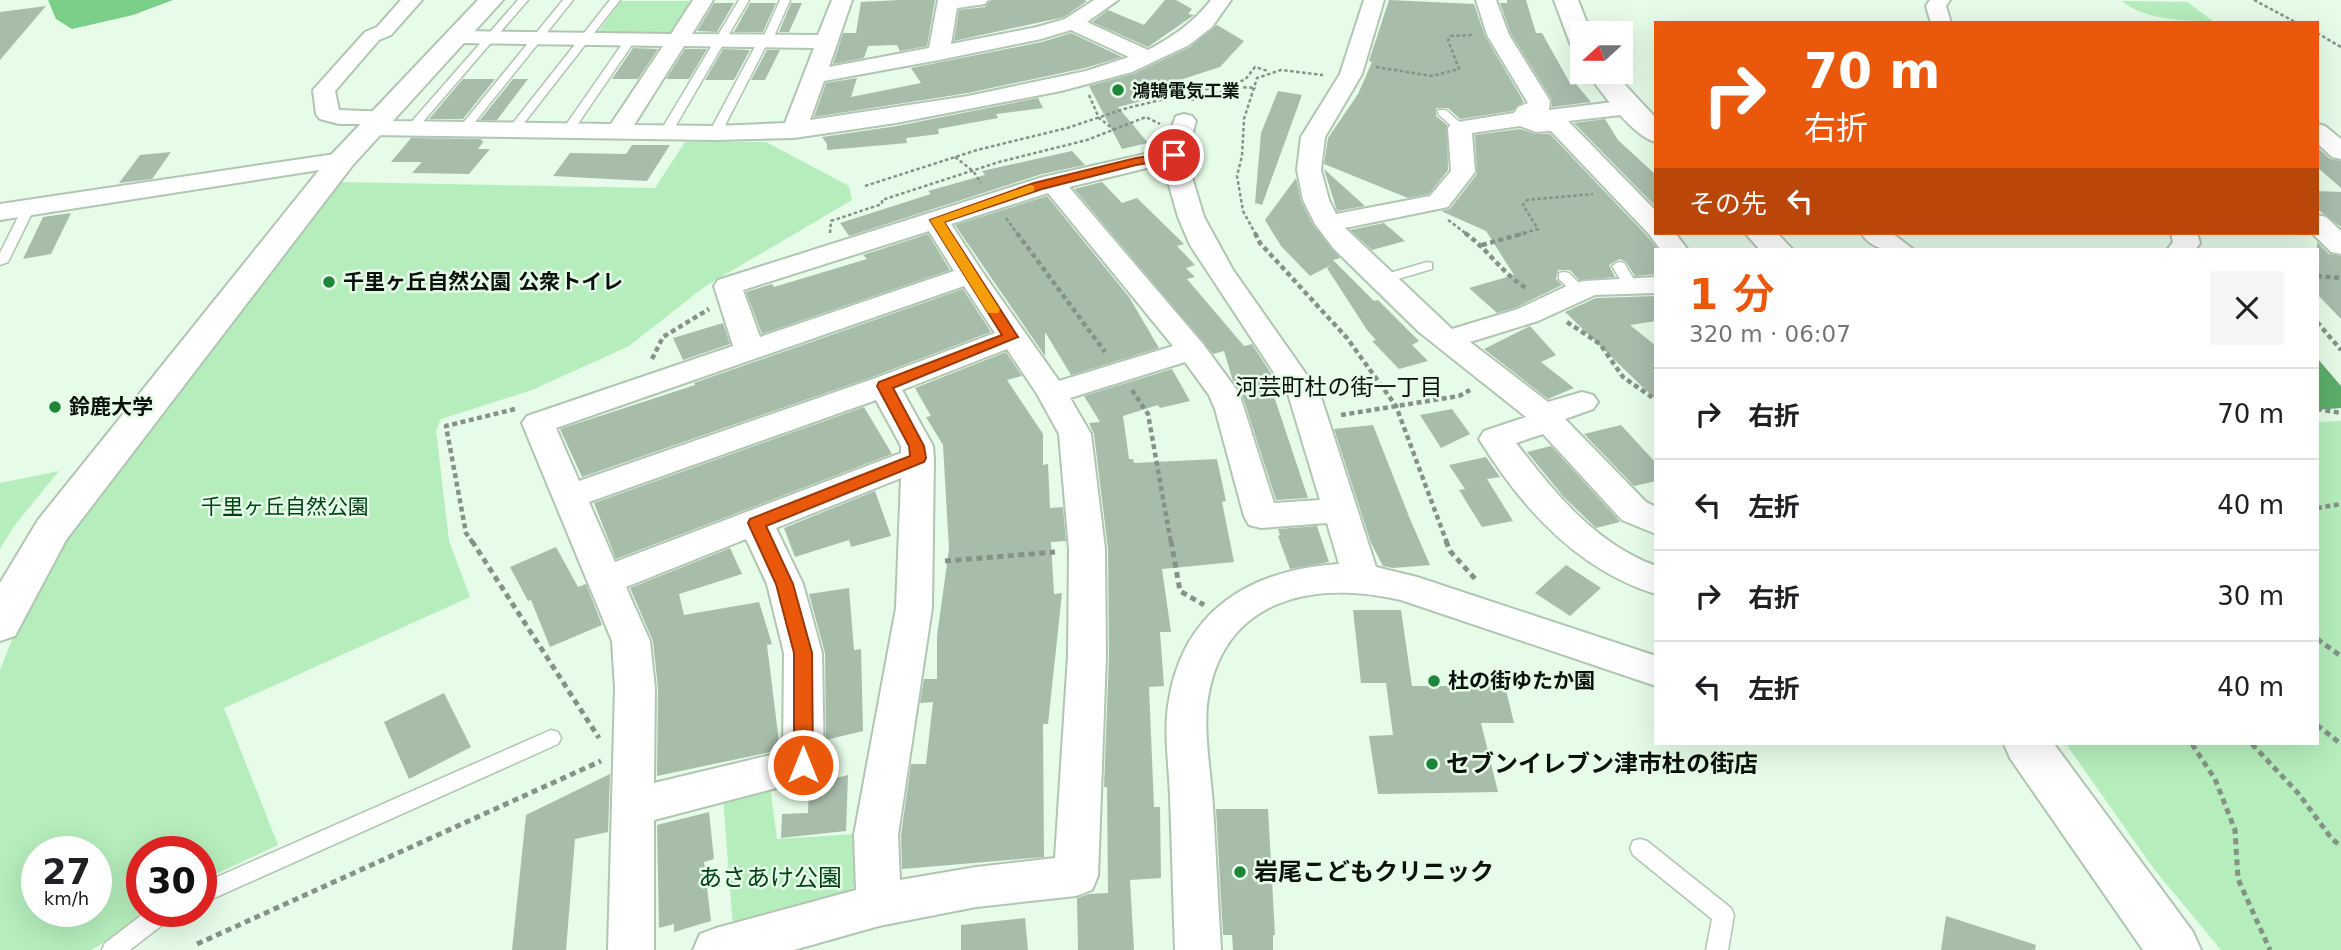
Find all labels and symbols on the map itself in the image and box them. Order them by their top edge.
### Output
north arrow [1570,21,1633,84]
place label: 鴻鵠電気工業 [1132,80,1240,101]
marker: 鴻鵠電気工業 [1110,82,1126,98]
pin [1144,125,1204,185]
place label: 千里ヶ丘自然公園 公衆トイレ [343,270,623,294]
marker: 千里ヶ丘自然公園 公衆トイレ [321,274,337,290]
district label: 河芸町杜の街一丁目 [1236,374,1443,400]
place label: 鈴鹿大学 [69,395,153,419]
marker: 鈴鹿大学 [47,399,63,415]
park label: 千里ヶ丘自然公園 [201,495,369,519]
place label: 杜の街ゆたか園 [1448,669,1595,693]
marker: 杜の街ゆたか園 [1426,673,1442,689]
position arrow [766,728,840,802]
place label: セブンイレブン津市杜の街店 [1446,750,1758,778]
marker: セブンイレブン津市杜の街店 [1424,756,1440,772]
speed limit sign: 30 [126,836,217,927]
place label: 岩尾こどもクリニック [1254,858,1494,886]
park label: あさあけ公園 [698,864,842,892]
marker: 岩尾こどもクリニック [1232,864,1248,880]

